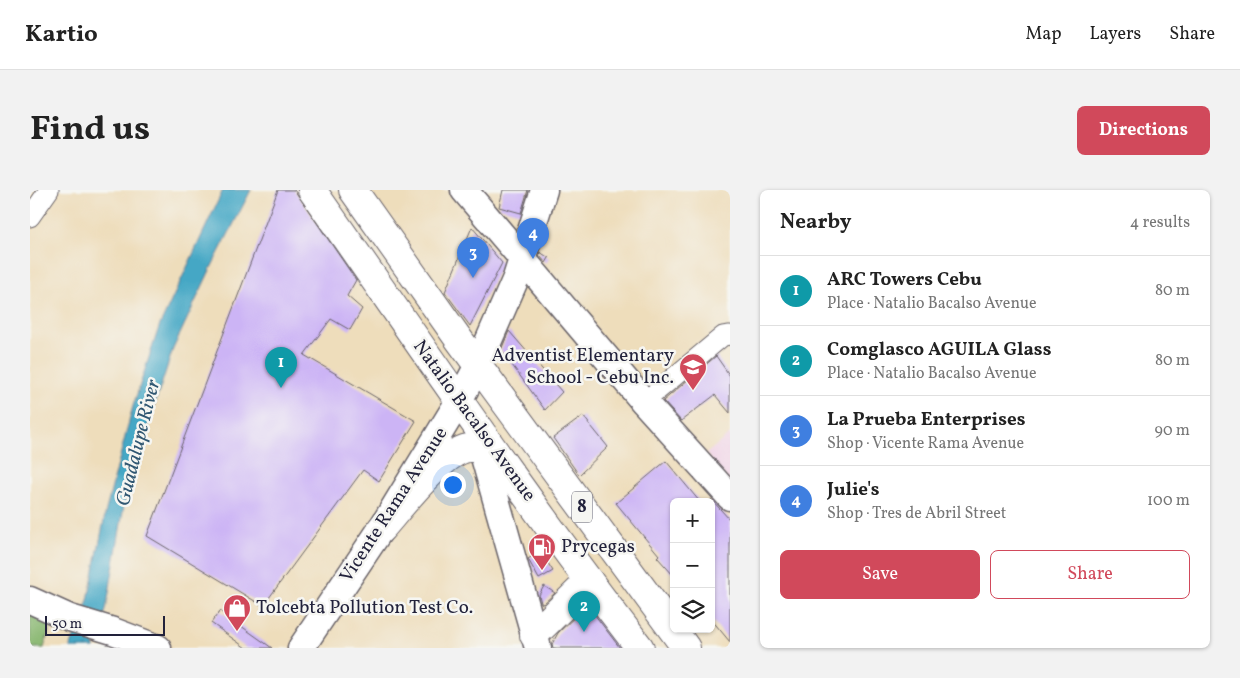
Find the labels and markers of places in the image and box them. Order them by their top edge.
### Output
pin: 4 [517,218,549,259]
pin: 3 [457,237,489,278]
place label: Adventist Elementary School - Cebu Inc. [491,343,674,391]
pin: 1 [265,347,297,388]
school or university icon: Adventist Elementary School - Cebu Inc. [678,352,708,391]
fuel station icon: Prycegas [527,532,557,571]
place label: Prycegas [561,534,635,560]
pin: 2 [568,591,600,632]
shop icon: Tolcebta Pollution Test Co. [222,593,252,632]
place label: Tolcebta Pollution Test Co. [256,595,473,621]

